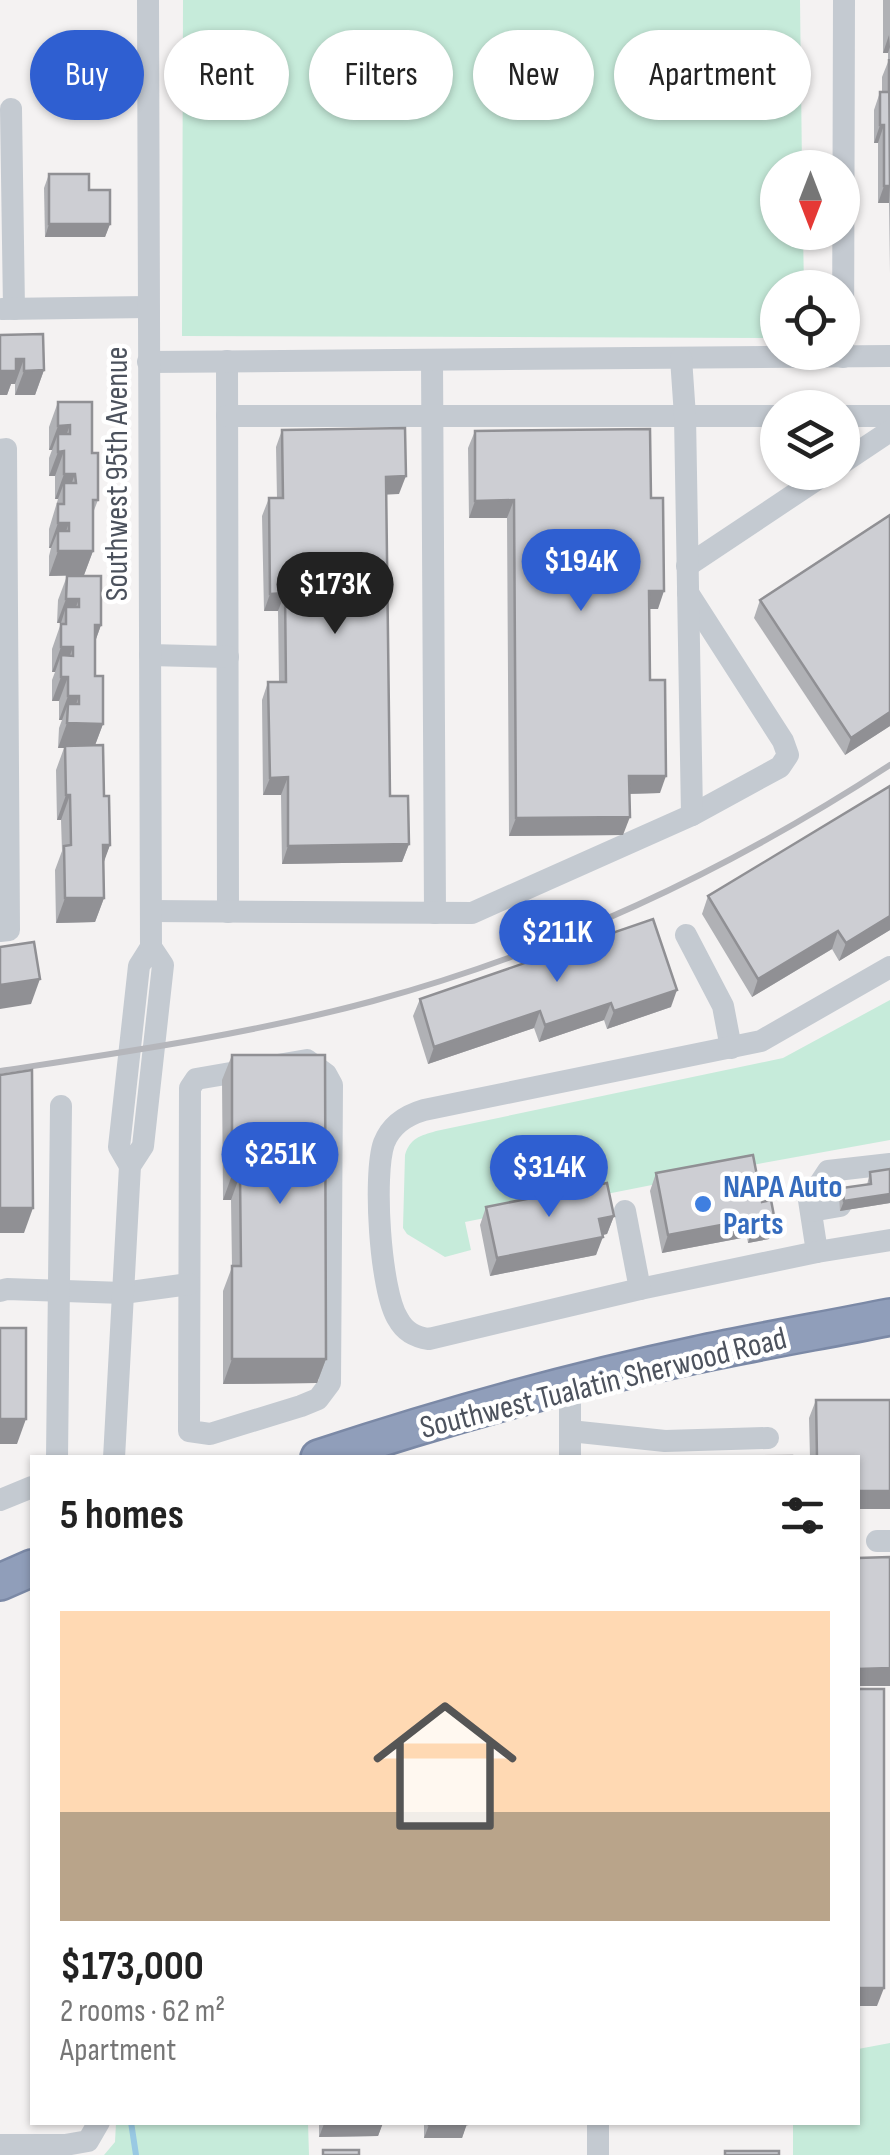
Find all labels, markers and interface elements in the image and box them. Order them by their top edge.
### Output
chip: Buy [30,30,144,120]
chip: Rent [164,30,289,120]
chip: Filters [309,30,453,120]
chip: New [473,30,594,120]
chip: Apartment [614,30,811,120]
north arrow [760,150,860,250]
map controls [760,150,860,490]
button: locate [760,270,860,370]
street label: Southwest 95th Avenue [98,347,137,601]
button: layers [760,390,860,490]
pin: $194K [511,529,651,614]
text: $194K [544,542,618,581]
pin: $173K [265,552,405,637]
text: $173K [299,565,371,604]
pin: $211K [487,900,627,985]
text: $211K [521,913,593,952]
pin: $251K [210,1122,350,1207]
text: $251K [243,1135,317,1174]
pin: $314K [479,1135,619,1220]
text: $314K [512,1148,586,1187]
place label: NAPA Auto Parts [723,1168,842,1244]
marker: NAPA Auto Parts [692,1193,714,1215]
street label: Southwest Tualatin Sherwood Road [416,1319,791,1448]
icon: filters [775,1488,830,1543]
text: 5 homes [60,1490,184,1541]
icon: home [355,1676,535,1856]
text: $173,000 [60,1941,204,1992]
text: 2 rooms · 62 m² [60,1992,225,2031]
text: Apartment [60,2031,176,2070]

